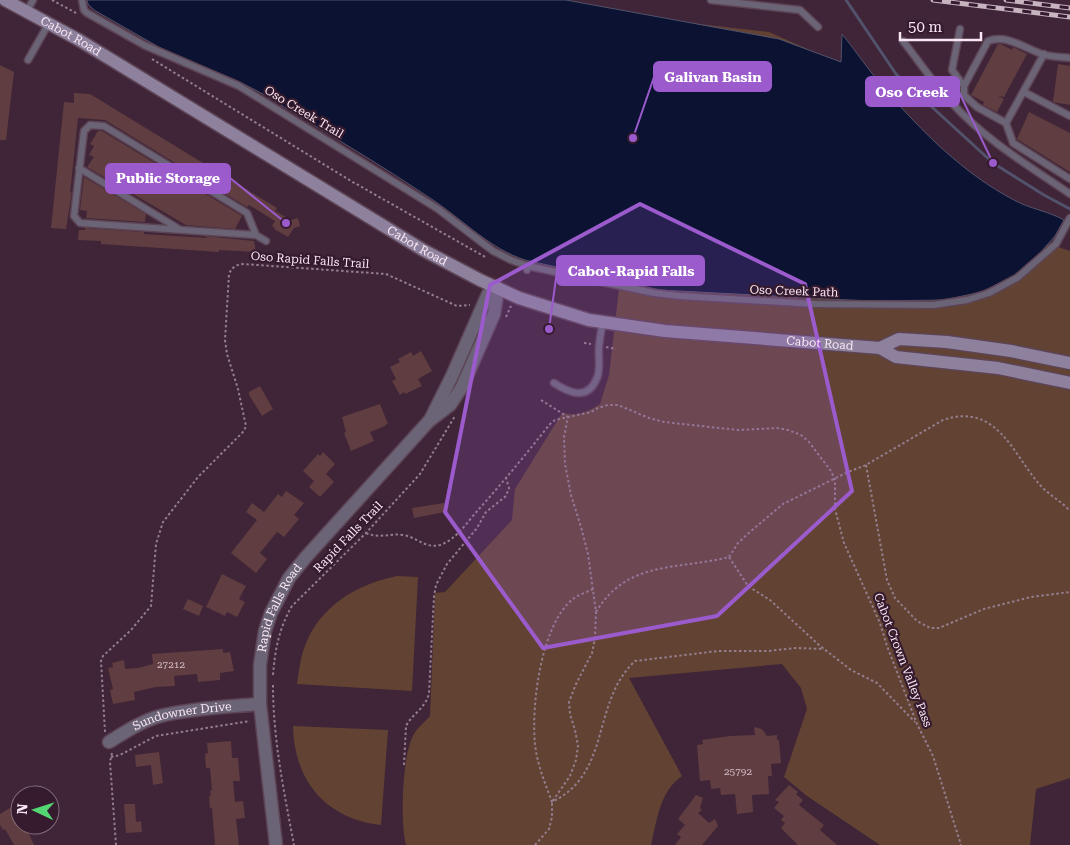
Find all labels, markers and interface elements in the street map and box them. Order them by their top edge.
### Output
scale bar [900,10,981,42]
street label: Cabot Road [38,14,104,59]
text: 50 m [908,18,943,36]
callout: Galivan Basin [654,62,771,91]
text: Galivan Basin [664,69,762,85]
callout: Oso Creek [866,77,959,106]
street label: Oso Creek Trail [262,83,346,141]
text: Oso Creek [875,84,949,100]
callout: Public Storage [106,164,230,193]
text: Public Storage [116,170,220,186]
street label: Cabot Road [385,223,450,269]
street label: Oso Rapid Falls Trail [250,249,370,271]
callout: Cabot-Rapid Falls [557,256,704,285]
text: Cabot-Rapid Falls [568,263,694,279]
street label: Oso Creek Path [749,282,839,300]
street label: Cabot Road [786,334,854,353]
street label: Rapid Falls Trail [311,498,386,575]
street label: Rapid Falls Road [255,561,305,653]
street label: Cabot Crown Valley Pass [871,591,935,729]
house number: 27212 [157,659,185,670]
street label: Sundowner Drive [130,699,232,734]
house number: 25792 [724,766,752,777]
north arrow [10,785,60,835]
text: N [14,803,30,815]

